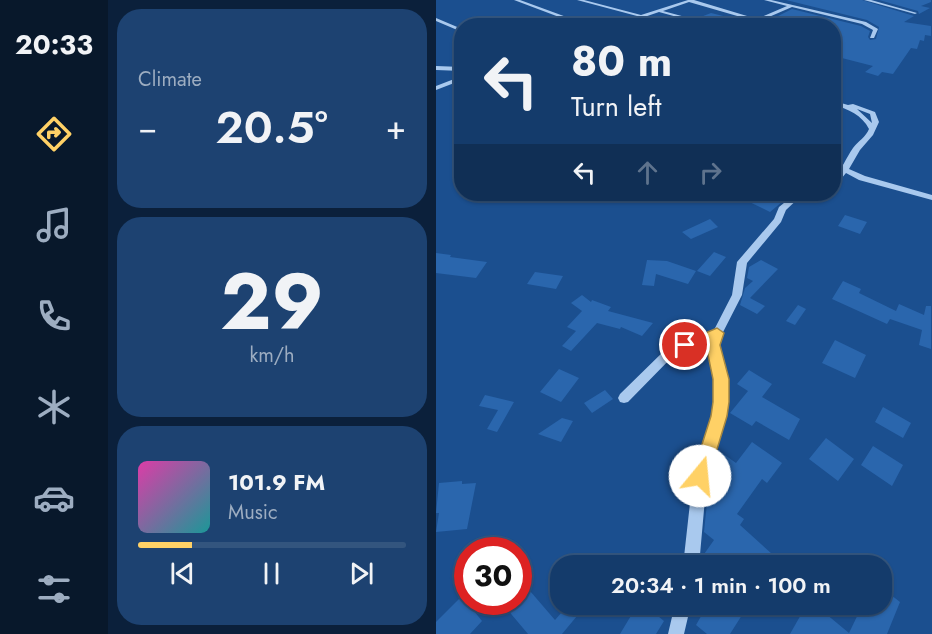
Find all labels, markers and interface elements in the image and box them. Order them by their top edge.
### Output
text: 20:33 [15,25,93,64]
text: 80 m [571,31,672,92]
icon: left [472,42,550,120]
text: Climate [138,65,202,94]
text: Turn left [571,87,661,126]
text: 20.5° [215,95,328,160]
text: − [138,104,157,151]
text: + [386,104,406,151]
icon: directions [33,113,75,155]
icon: left [568,156,601,189]
icon: ahead [631,156,664,189]
icon: right [694,156,727,189]
icon: music [33,204,75,246]
text: 29 [220,246,324,358]
icon: phone [33,295,75,337]
pin [659,319,710,370]
icon: arrive [668,328,701,361]
text: km/h [249,341,295,370]
icon: climate [33,386,75,428]
position arrow [668,444,732,508]
text: 101.9 FM [228,466,325,498]
icon: car [33,477,75,519]
text: Music [228,498,278,527]
speed limit sign: 30 [454,537,532,615]
icon: previous [166,557,199,590]
icon: pause [255,557,288,590]
icon: next [345,557,378,590]
icon: filters [33,568,75,610]
text: 20:34 · 1 min · 100 m [611,569,831,601]

